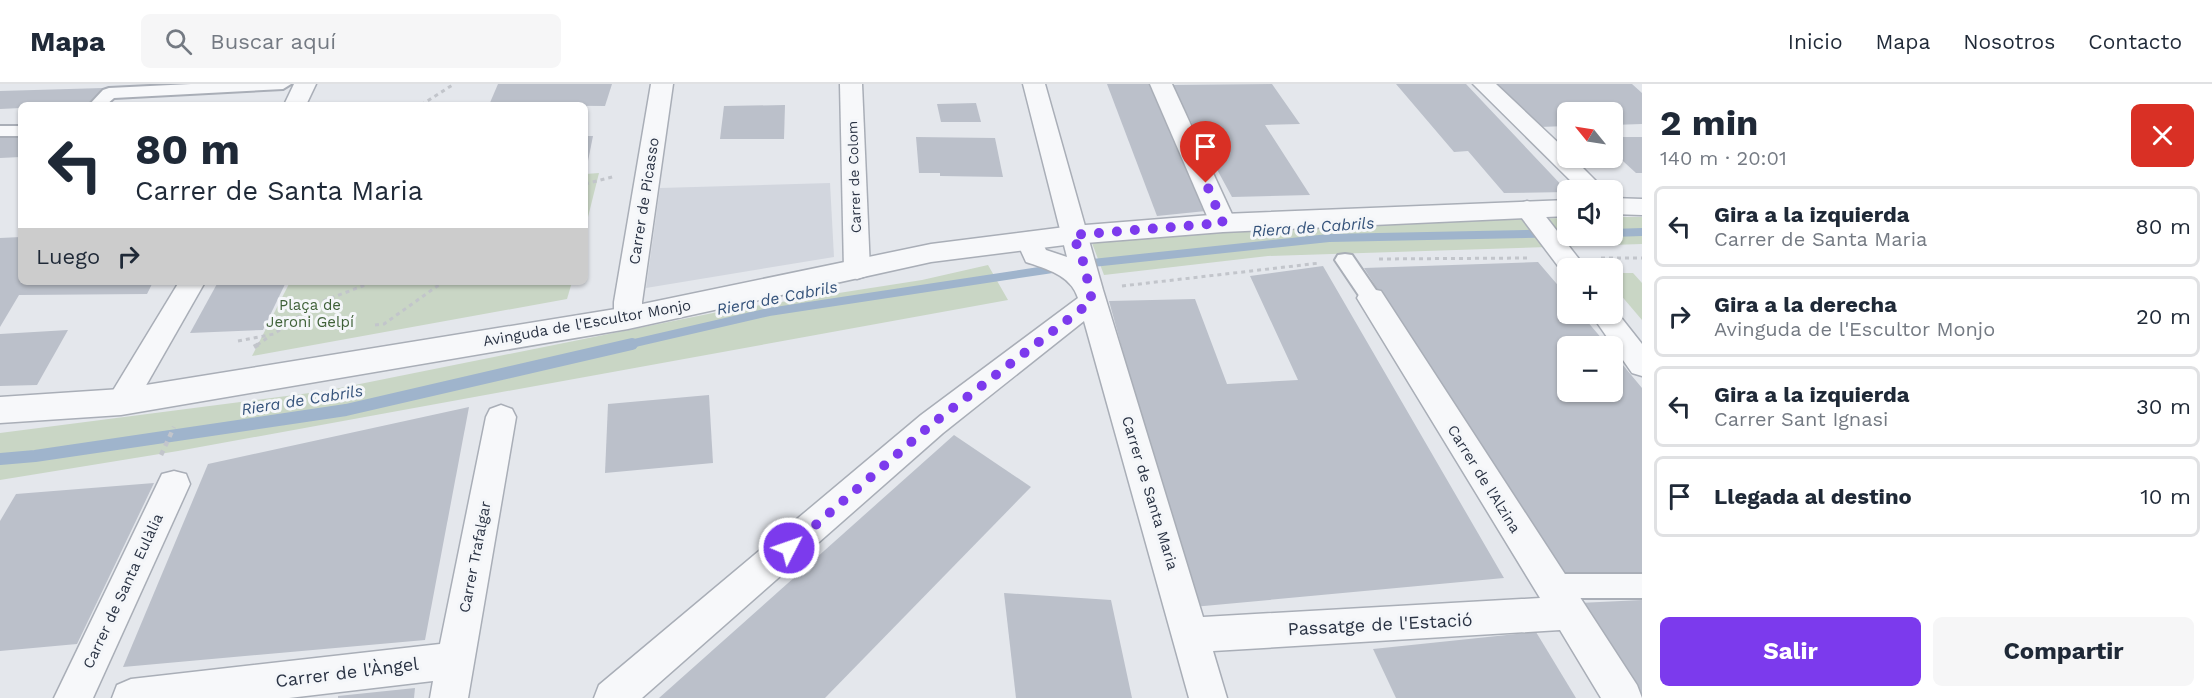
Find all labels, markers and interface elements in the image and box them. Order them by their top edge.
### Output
search box [141,14,561,68]
text: Mapa [30,25,105,58]
icon: search [162,25,195,58]
text: Buscar aquí [210,29,336,54]
text: Inicio [1788,29,1843,54]
text: Mapa [1876,29,1930,54]
text: Nosotros [1963,29,2055,54]
text: Contacto [2088,29,2182,54]
north arrow [1557,102,1623,168]
map controls [1557,102,1623,402]
text: 2 min [1660,102,1758,144]
button: close [2131,104,2194,167]
street label: Carrer de Colom [844,120,864,234]
pin [1180,121,1231,183]
text: 80 m [135,125,240,174]
icon: left [36,126,114,204]
icon: arrive [1189,130,1222,163]
street label: Carrer de Picasso [625,136,663,266]
text: 140 m · 20:01 [1660,146,1787,170]
text: Carrer de Santa Maria [135,175,423,207]
button: sound [1557,180,1623,246]
text: Gira a la izquierda [1714,202,1910,227]
icon: left [1663,210,1696,243]
water label: Riera de Cabrils [1251,213,1375,241]
text: 80 m [2135,214,2191,239]
text: Carrer de Santa Maria [1714,227,1927,251]
icon: right [112,240,145,273]
text: Luego [36,244,100,269]
button: + [1557,258,1623,324]
water label: Riera de Cabrils [715,277,839,319]
text: Gira a la derecha [1714,292,1897,317]
park label: Plaça de Jeroni Gelpí [266,296,354,331]
street label: Avinguda de l'Escultor Monjo [482,296,692,350]
icon: right [1663,300,1696,333]
text: 20 m [2136,304,2191,329]
text: Avinguda de l'Escultor Monjo [1714,317,1995,341]
button: − [1557,336,1623,402]
water label: Riera de Cabrils [240,381,364,419]
text: Gira a la izquierda [1714,382,1910,407]
icon: left [1663,390,1696,423]
text: 30 m [2136,394,2191,419]
text: Carrer Sant Ignasi [1714,407,1888,431]
street label: Carrer de Santa Maria [1118,414,1182,573]
street label: Carrer de l'Alzina [1444,422,1525,537]
icon: arrive [1663,480,1696,513]
text: Llegada al destino [1714,484,1912,509]
text: 10 m [2140,484,2191,509]
street label: Carrer Trafalgar [455,500,495,614]
street label: Carrer de Santa Eulàlia [79,510,167,671]
position arrow [757,516,821,580]
street label: Passatge de l'Estació [1287,609,1473,639]
button: Salir [1660,617,1921,686]
button: Compartir [1933,617,2194,686]
street label: Carrer de l'Àngel [274,653,420,691]

